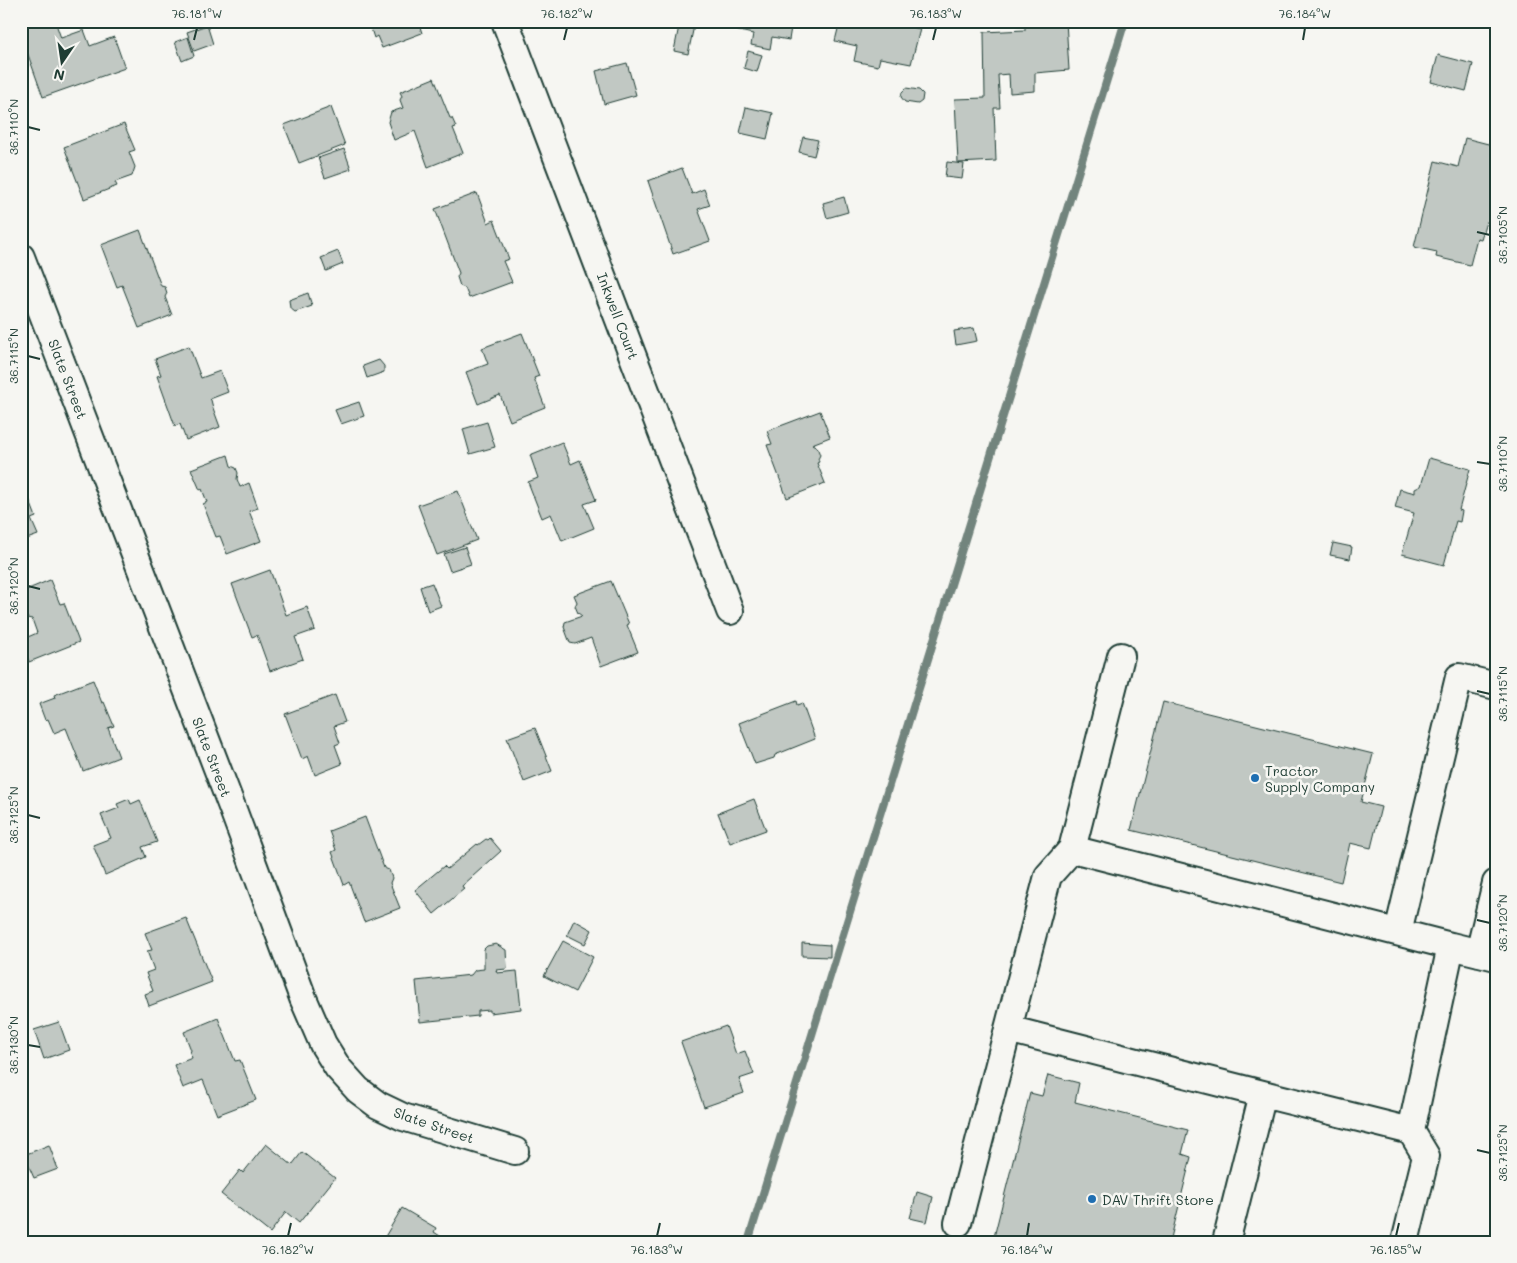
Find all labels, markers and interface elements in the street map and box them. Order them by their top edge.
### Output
text: 76.181°W [172,5,222,21]
text: 76.182°W [541,5,593,21]
text: 76.183°W [910,5,962,21]
text: 76.184°W [1279,5,1331,21]
north arrow [38,38,88,88]
text: N [52,65,66,86]
text: 36.7110°N [5,99,21,155]
text: 36.7105°N [1494,206,1510,264]
street label: Inkwell Court [593,270,643,362]
text: 36.7115°N [5,328,21,384]
street label: Slate Street [44,336,92,422]
text: 36.7110°N [1494,436,1510,492]
text: 36.7120°N [5,557,21,615]
text: 36.7115°N [1494,666,1510,722]
street label: Slate Street [188,714,236,800]
place label: Tractor Supply Company [1265,761,1375,796]
marker: Tractor Supply Company [1249,772,1261,784]
text: 36.7125°N [5,786,21,844]
text: 36.7120°N [1494,894,1510,952]
text: 36.7130°N [5,1016,21,1074]
street label: Slate Street [391,1102,477,1148]
text: 36.7125°N [1494,1124,1510,1182]
place label: DAV Thrift Store [1102,1190,1214,1209]
marker: DAV Thrift Store [1086,1193,1098,1205]
text: 76.182°W [262,1241,314,1257]
text: 76.183°W [631,1241,683,1257]
text: 76.184°W [1001,1241,1053,1257]
text: 76.185°W [1370,1241,1422,1257]

